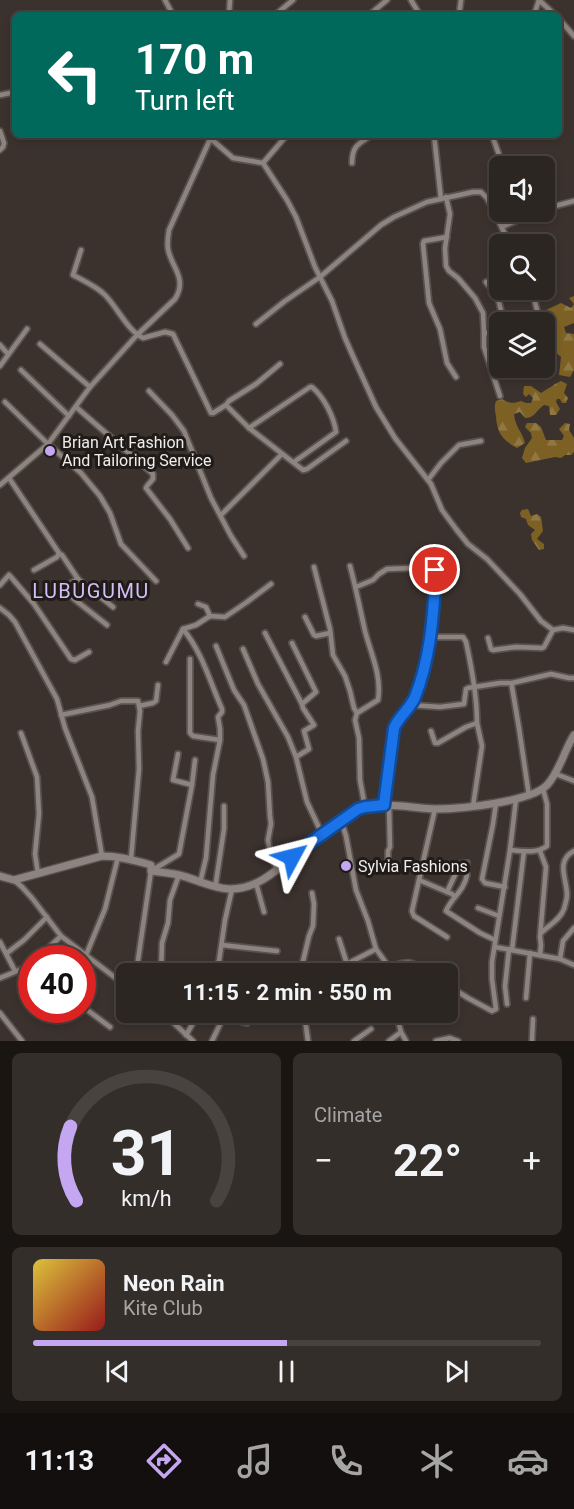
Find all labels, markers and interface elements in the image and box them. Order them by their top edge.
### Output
text: 170 m [135,35,254,84]
icon: left [36,36,114,114]
text: Turn left [135,85,235,117]
map controls [489,156,555,378]
button: sound [489,156,555,222]
button: search [489,234,555,300]
button: layers [489,312,555,378]
place label: Brian Art Fashion And Tailoring Service [62,433,211,470]
marker: Brian Art Fashion And Tailoring Service [43,444,57,458]
pin [409,544,460,595]
icon: arrive [418,553,451,586]
district label: LUBUGUMU [32,579,150,603]
position arrow [260,825,324,889]
place label: Sylvia Fashions [358,857,468,876]
marker: Sylvia Fashions [339,859,353,873]
speed limit sign: 40 [18,945,96,1023]
text: 11:15 · 2 min · 550 m [182,980,392,1005]
text: Climate [314,1103,382,1127]
text: 31 [111,1117,182,1190]
text: 22° [393,1134,462,1187]
text: − [314,1141,333,1180]
text: + [522,1141,541,1180]
text: km/h [121,1186,172,1211]
text: Neon Rain [123,1271,225,1296]
text: Kite Club [123,1296,203,1320]
icon: previous [101,1355,134,1388]
icon: pause [270,1355,303,1388]
icon: next [440,1355,473,1388]
icon: directions [143,1440,185,1482]
icon: music [234,1440,276,1482]
icon: phone [325,1440,367,1482]
icon: climate [416,1440,458,1482]
icon: car [507,1440,549,1482]
text: 11:13 [25,1445,94,1477]

